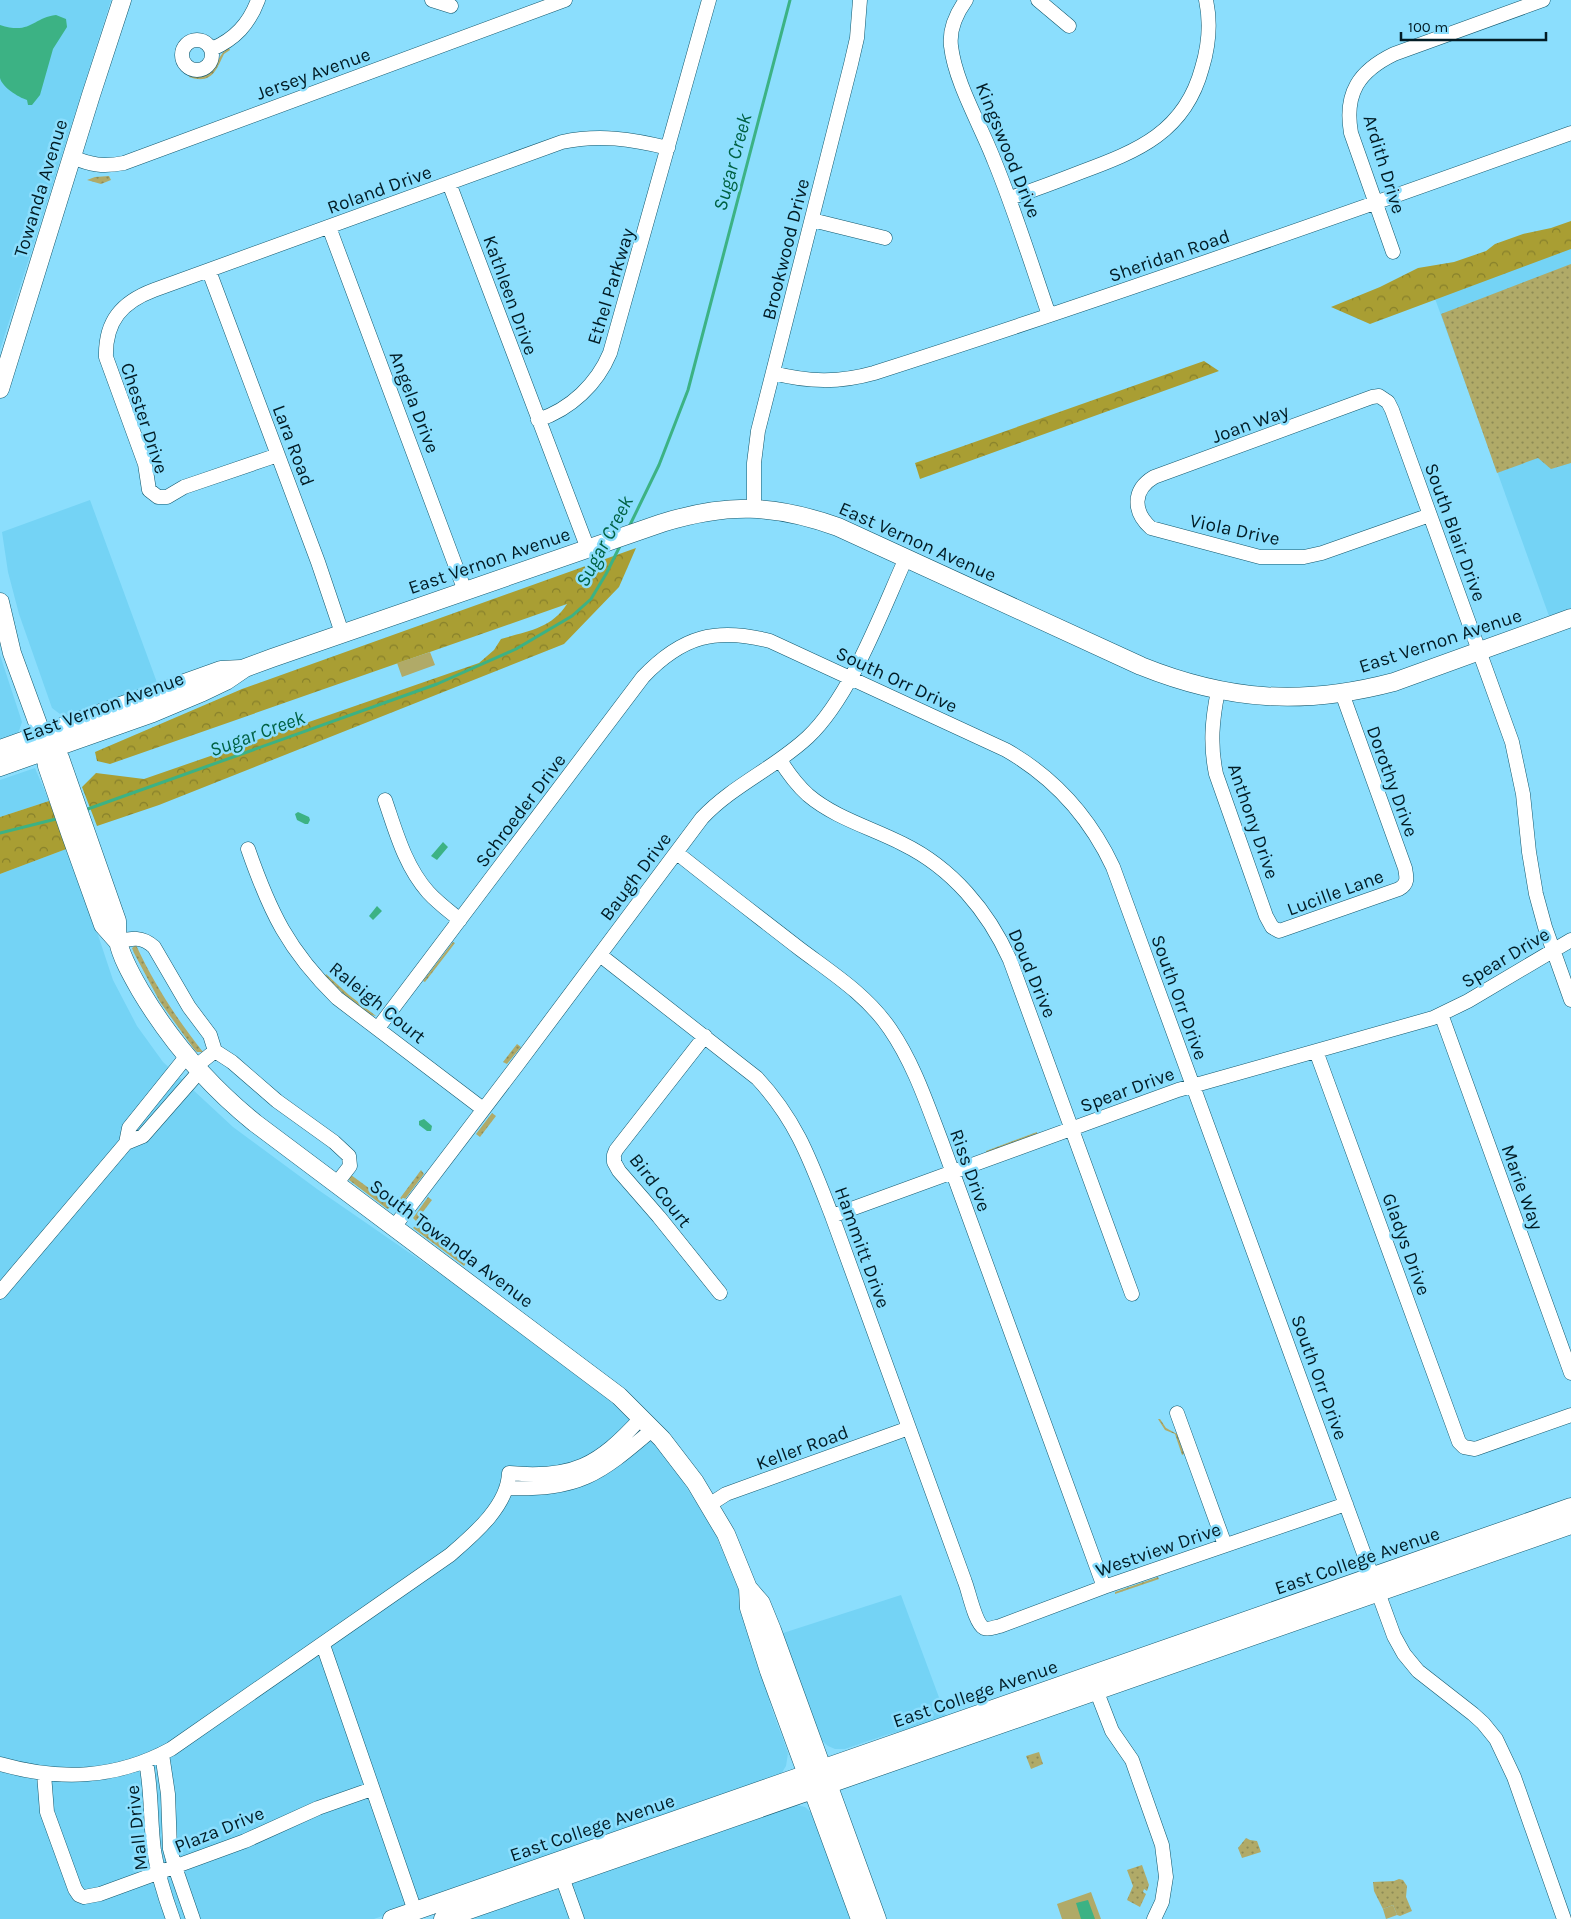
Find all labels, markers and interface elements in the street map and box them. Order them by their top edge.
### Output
scale bar [1401,10,1546,42]
text: 100 m [1408,18,1448,36]
street label: Jersey Avenue [253,43,373,105]
street label: Kingswood Drive [971,79,1045,221]
water label: Sugar Creek [708,110,757,213]
street label: Ardith Drive [1359,112,1410,216]
street label: Towanda Avenue [10,117,72,260]
street label: Roland Drive [324,161,435,219]
street label: Brookwood Drive [758,176,814,322]
street label: Ethel Parkway [583,225,639,347]
street label: Sheridan Road [1106,225,1233,287]
street label: Kathleen Drive [478,232,542,358]
street label: Angela Drive [385,348,444,456]
street label: Chester Drive [116,360,172,477]
street label: Joan Way [1209,400,1292,448]
street label: Lara Road [268,402,319,489]
street label: South Blair Drive [1420,460,1490,604]
water label: Sugar Creek [571,491,638,591]
street label: East Vernon Avenue [836,497,1000,587]
street label: Viola Drive [1188,510,1282,550]
street label: East Vernon Avenue [405,523,573,599]
street label: East Vernon Avenue [1356,604,1524,678]
street label: South Orr Drive [832,642,961,718]
street label: East Vernon Avenue [20,668,187,746]
water label: Sugar Creek [206,705,309,761]
street label: Dorothy Drive [1362,723,1422,840]
street label: Schroeder Drive [471,749,571,872]
street label: Anthony Drive [1223,761,1283,882]
street label: Baugh Drive [595,828,676,925]
street label: Lucille Lane [1284,865,1387,921]
street label: Spear Drive [1458,923,1553,993]
street label: Doud Drive [1003,926,1061,1021]
street label: South Orr Drive [1146,932,1212,1063]
street label: Raleigh Court [325,957,430,1048]
street label: Spear Drive [1077,1063,1177,1117]
street label: Riss Drive [945,1126,995,1215]
street label: Marie Way [1496,1142,1548,1233]
street label: Bird Court [625,1149,696,1232]
street label: South Towanda Avenue [365,1175,538,1313]
street label: Hammitt Drive [830,1184,894,1311]
street label: Gladys Drive [1377,1190,1435,1298]
street label: South Orr Drive [1286,1312,1352,1443]
street label: Keller Road [753,1421,852,1475]
street label: Westview Drive [1093,1518,1224,1582]
street label: East College Avenue [1272,1522,1443,1599]
street label: East College Avenue [890,1655,1061,1732]
street label: Mall Drive [122,1784,152,1872]
street label: East College Avenue [507,1789,678,1866]
street label: Plaza Drive [171,1802,267,1858]

